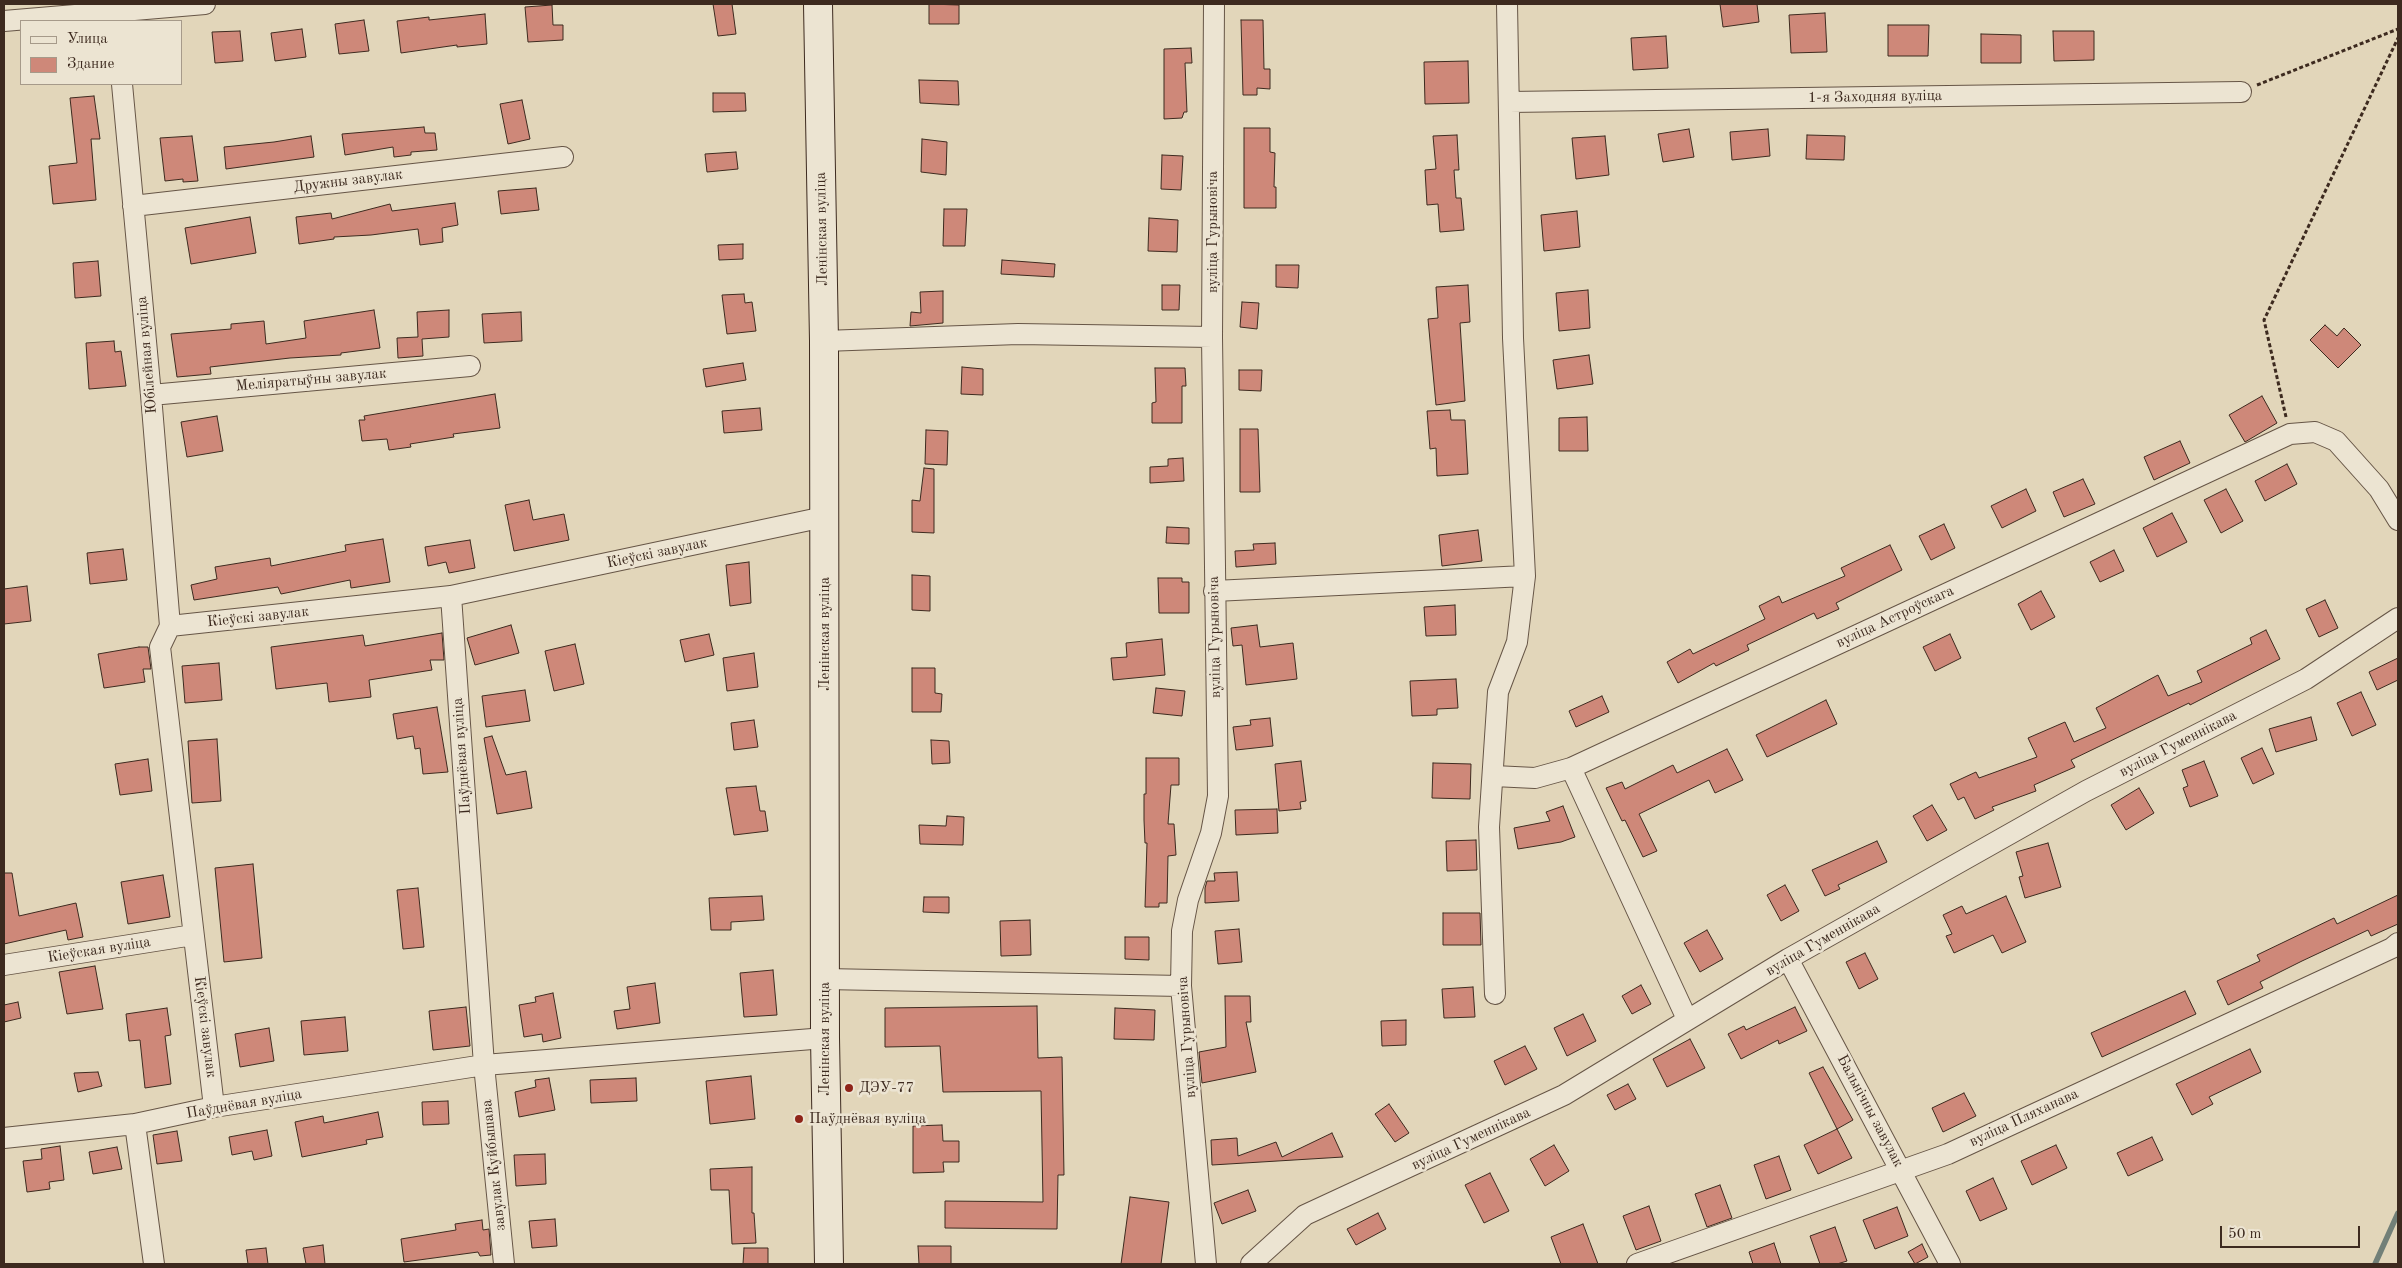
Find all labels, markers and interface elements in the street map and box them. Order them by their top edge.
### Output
legend [20,20,182,85]
text: Улица [67,32,108,47]
text: Здание [67,57,114,72]
street label: 1-я Заходняя вуліца [1808,87,1942,107]
street label: Дружны завулак [292,165,404,197]
street label: вуліца Гурыновіча [1204,171,1222,293]
street label: Ленінская вуліца [812,172,832,286]
street label: Юбілейная вуліца [133,295,161,415]
street label: Меліяратыўны завулак [235,364,387,396]
street label: Кіеўскі завулак [605,534,709,572]
street label: вуліца Гурыновіча [1205,576,1225,698]
street label: Ленінская вуліца [816,577,834,691]
street label: вуліца Астроўскага [1833,582,1957,652]
street label: Кіеўскі завулак [206,603,310,631]
street label: Паўднёвая вуліца [449,697,475,815]
street label: вуліца Гуменнікава [2116,707,2240,781]
street label: вуліца Гуменнікава [1763,900,1883,980]
street label: Кіеўская вуліца [46,933,152,967]
street label: Кіеўскі завулак [190,975,220,1079]
street label: вуліца Гурыновіча [1174,975,1200,1099]
street label: Ленінская вуліца [816,982,834,1096]
street label: Бальнічны завулак [1833,1052,1907,1170]
place label: ДЭУ-77 [859,1079,914,1097]
marker: ДЭУ-77 [843,1082,855,1094]
street label: Паўднёвая вуліца [185,1085,303,1123]
street label: вуліца Пляханава [1967,1085,2081,1151]
street label: завулак Куйбышава [478,1098,510,1232]
street label: вуліца Гуменнікава [1409,1104,1533,1174]
place label: Паўднёвая вуліца [809,1110,926,1128]
marker: Паўднёвая вуліца [793,1113,805,1125]
scale bar [2222,1216,2362,1248]
text: 50 m [2228,1227,2262,1242]

